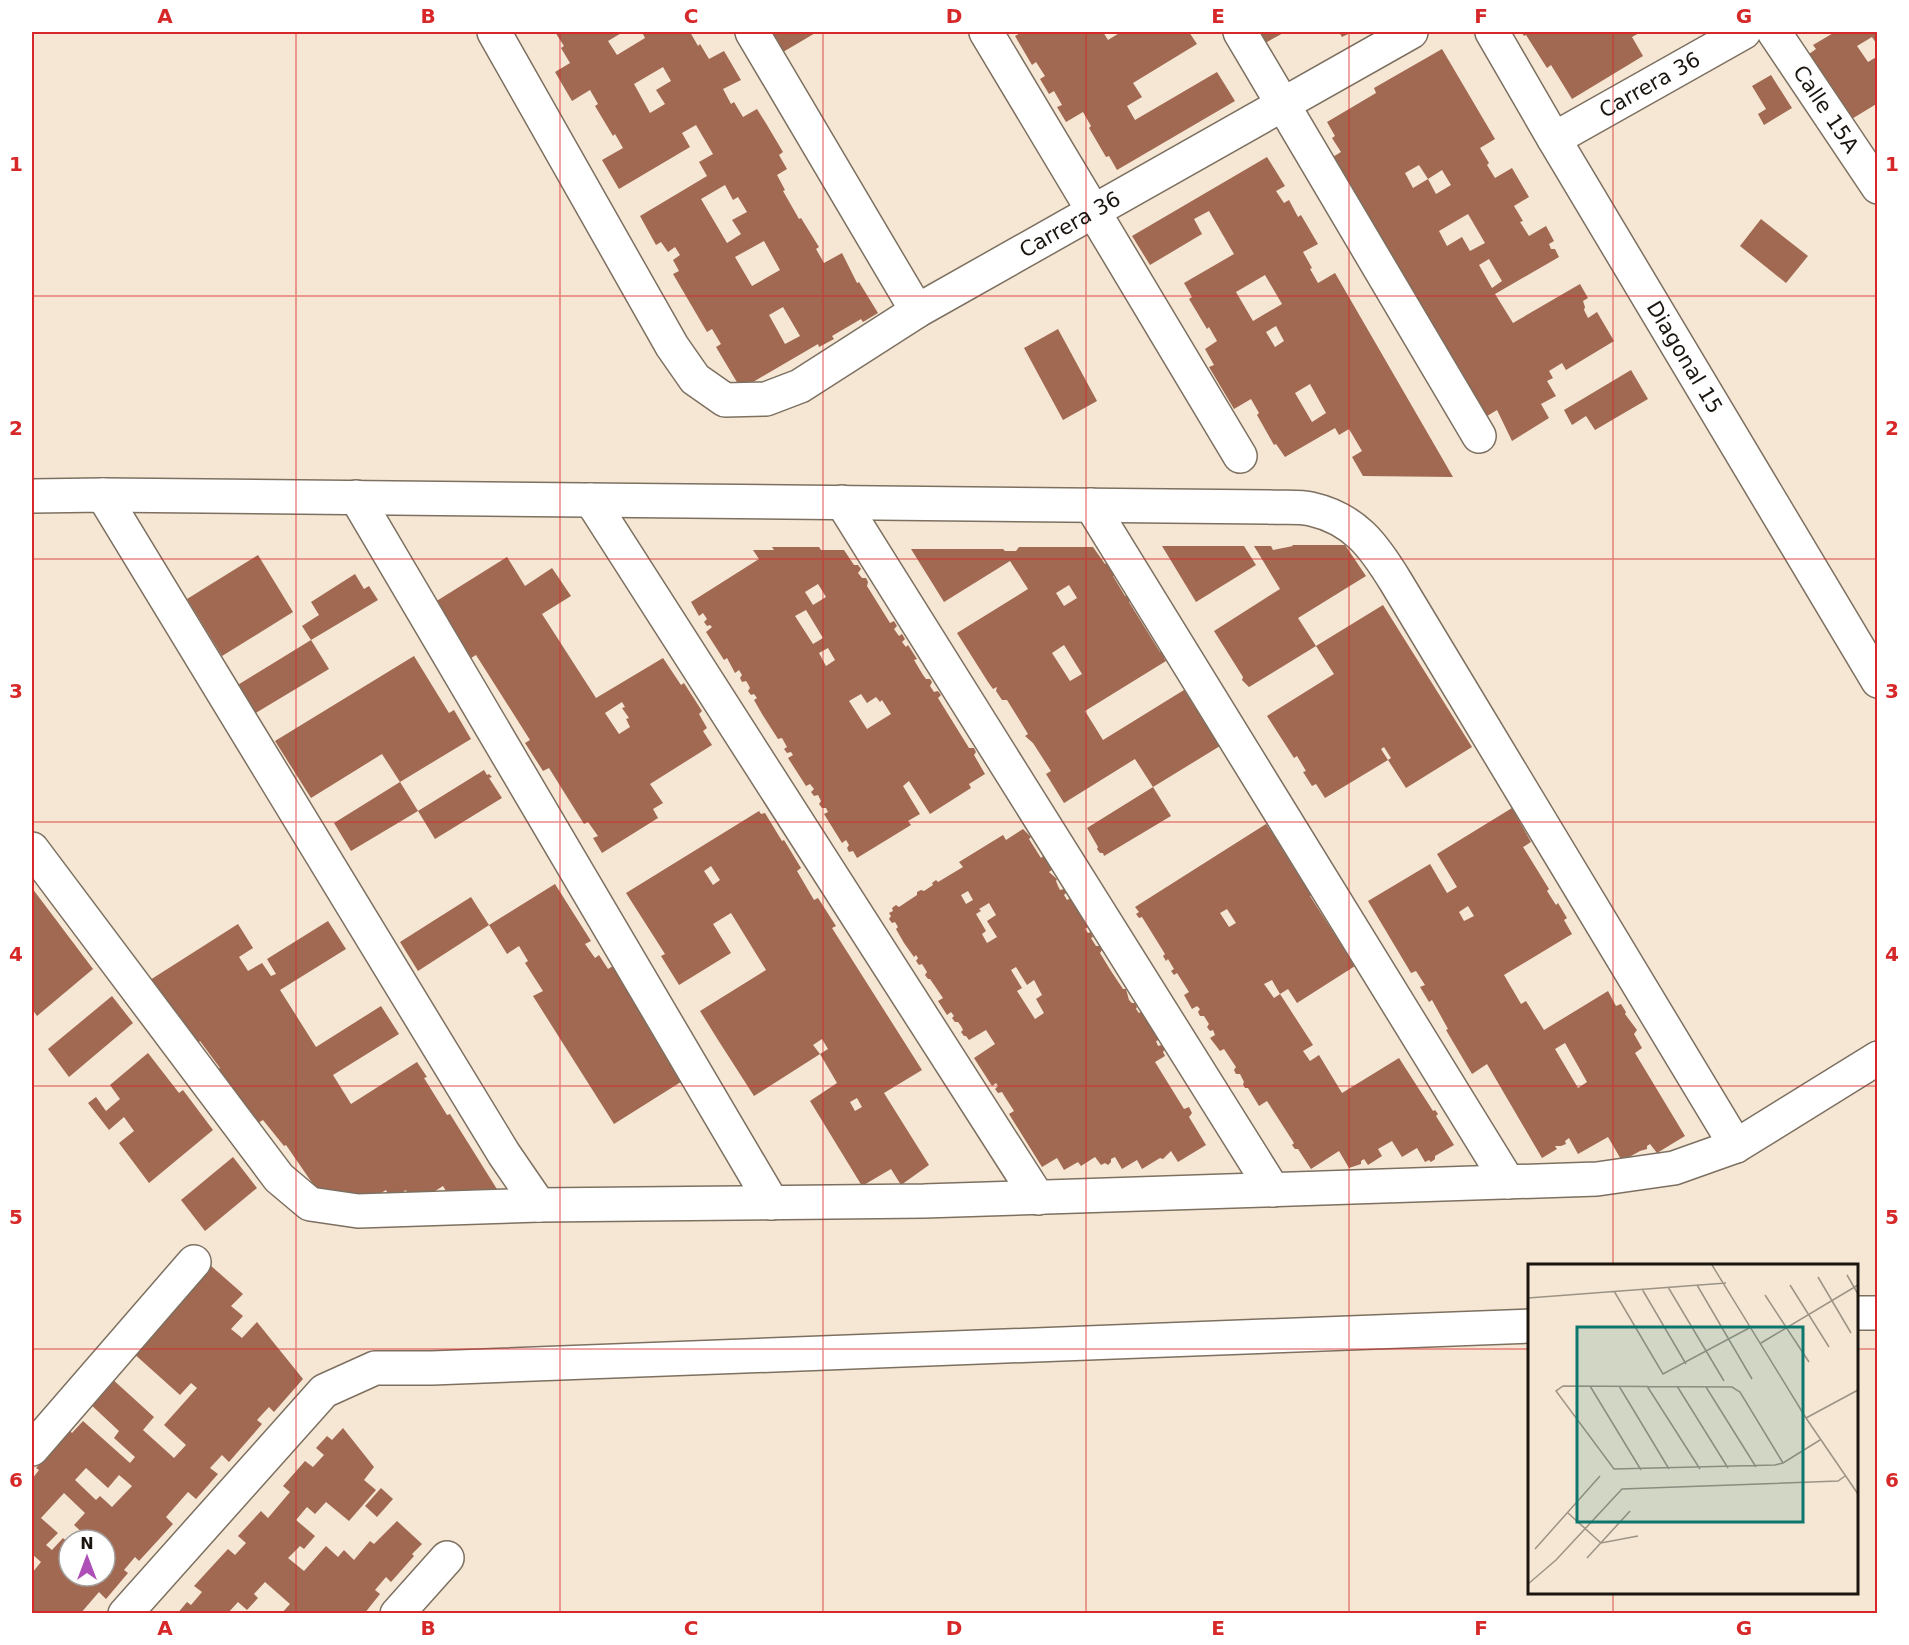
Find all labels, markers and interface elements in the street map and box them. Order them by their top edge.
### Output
text: A [157,4,173,28]
text: B [420,4,436,28]
text: C [684,4,698,28]
text: D [946,4,962,28]
text: E [1211,4,1225,28]
text: F [1474,4,1488,28]
text: G [1736,4,1752,28]
street label: Carrera 36 [1595,47,1704,123]
street label: Calle 15A [1788,61,1864,158]
text: 1 [9,152,23,176]
text: 1 [1885,152,1899,176]
street label: Carrera 36 [1015,187,1125,262]
street label: Diagonal 15 [1642,297,1727,418]
text: 2 [9,416,23,440]
text: 2 [1885,416,1899,440]
text: 3 [9,679,23,703]
text: 3 [1885,679,1899,703]
text: 4 [9,942,23,966]
text: 4 [1885,942,1899,966]
text: 5 [9,1205,23,1229]
text: 5 [1885,1205,1899,1229]
inset map [1528,1264,1858,1594]
text: 6 [9,1468,23,1492]
text: 6 [1885,1468,1899,1492]
north arrow [57,1528,117,1588]
text: N [80,1534,94,1553]
text: A [157,1616,173,1640]
text: B [420,1616,436,1640]
text: C [684,1616,698,1640]
text: D [946,1616,962,1640]
text: E [1211,1616,1225,1640]
text: F [1474,1616,1488,1640]
text: G [1736,1616,1752,1640]

